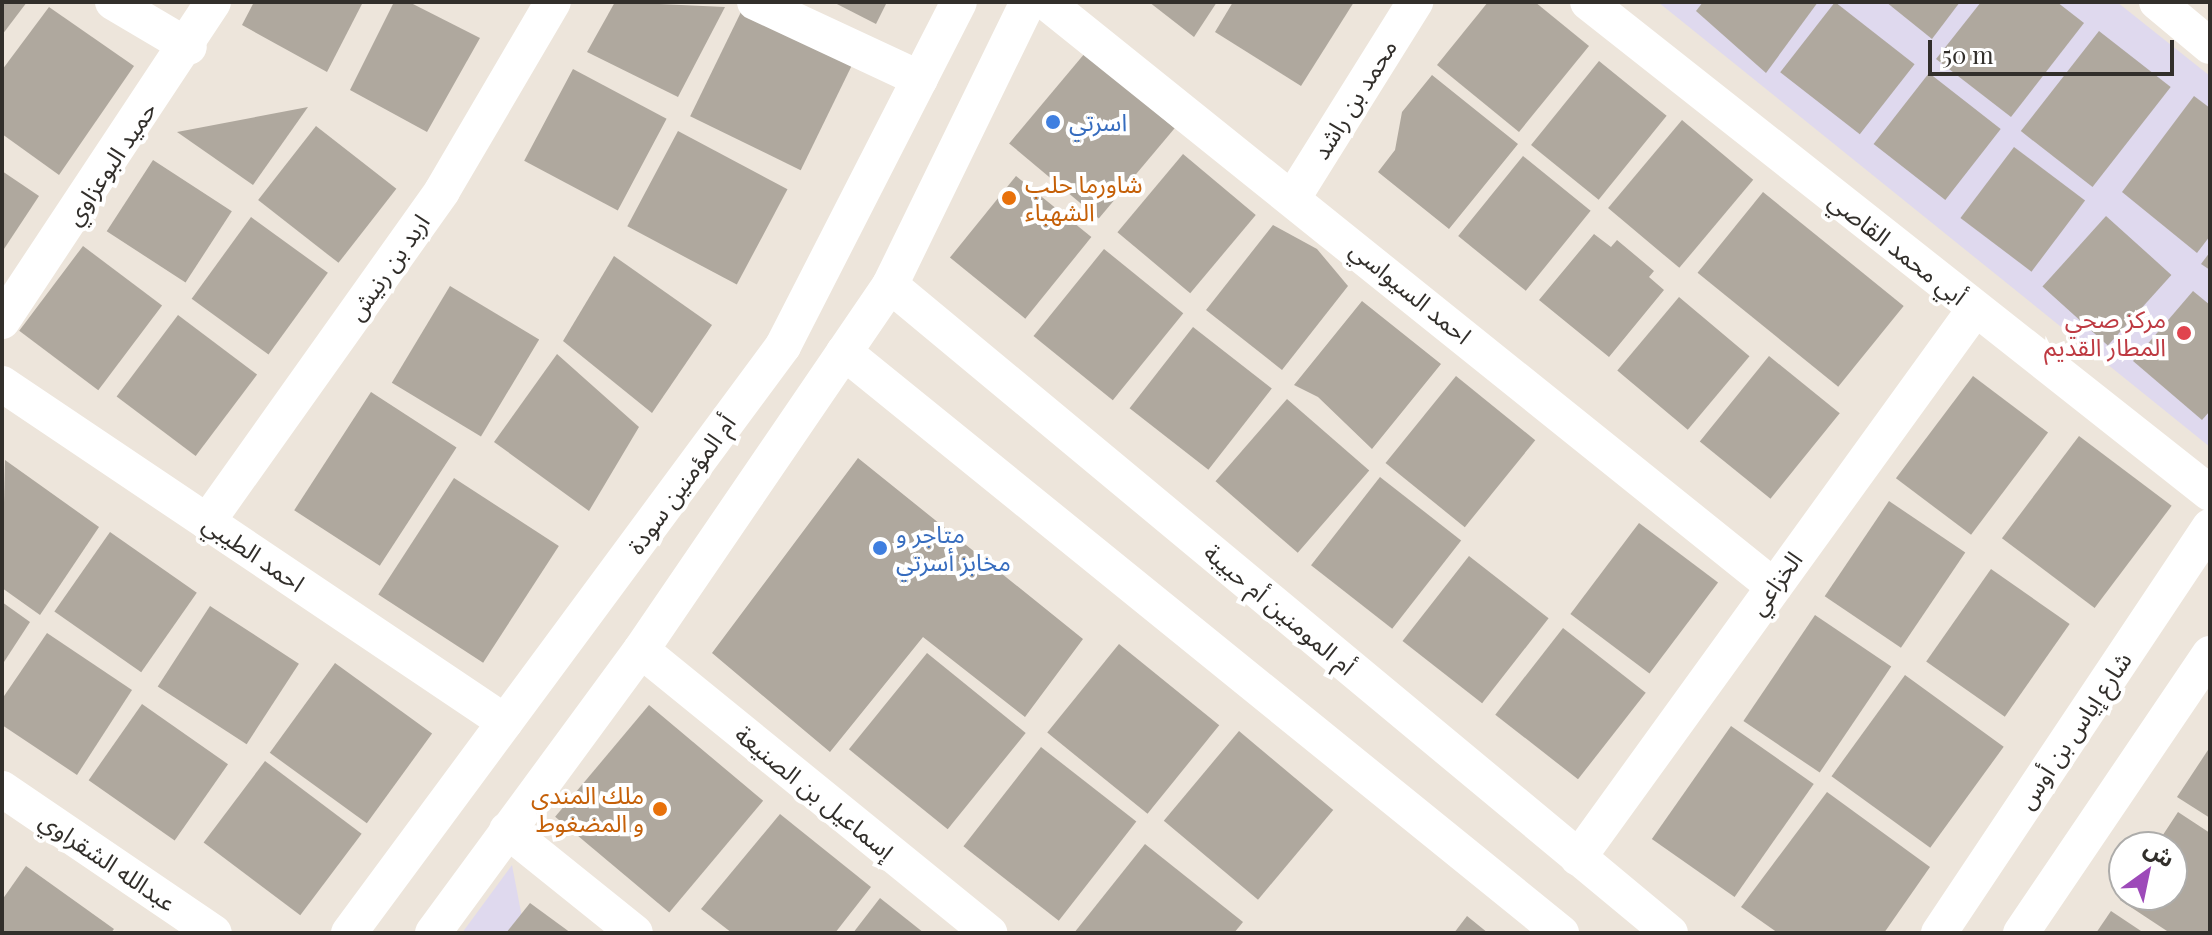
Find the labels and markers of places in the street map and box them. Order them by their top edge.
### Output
place label: اسرتي [1069,108,1127,136]
marker: اسرتي [1044,113,1062,131]
place label: شاورما حلب الشهباء [1025,170,1143,226]
marker: شاورما حلب الشهباء [1000,189,1018,207]
place label: مركز صحي المطار القديم [2044,305,2166,361]
marker: مركز صحي المطار القديم [2173,322,2195,344]
place label: متاجر و مخابز أسرتي [896,520,1011,576]
marker: متاجر و مخابز أسرتي [871,539,889,557]
place label: ملك المندي و المضغوط [531,781,644,837]
marker: ملك المندي و المضغوط [651,800,669,818]

